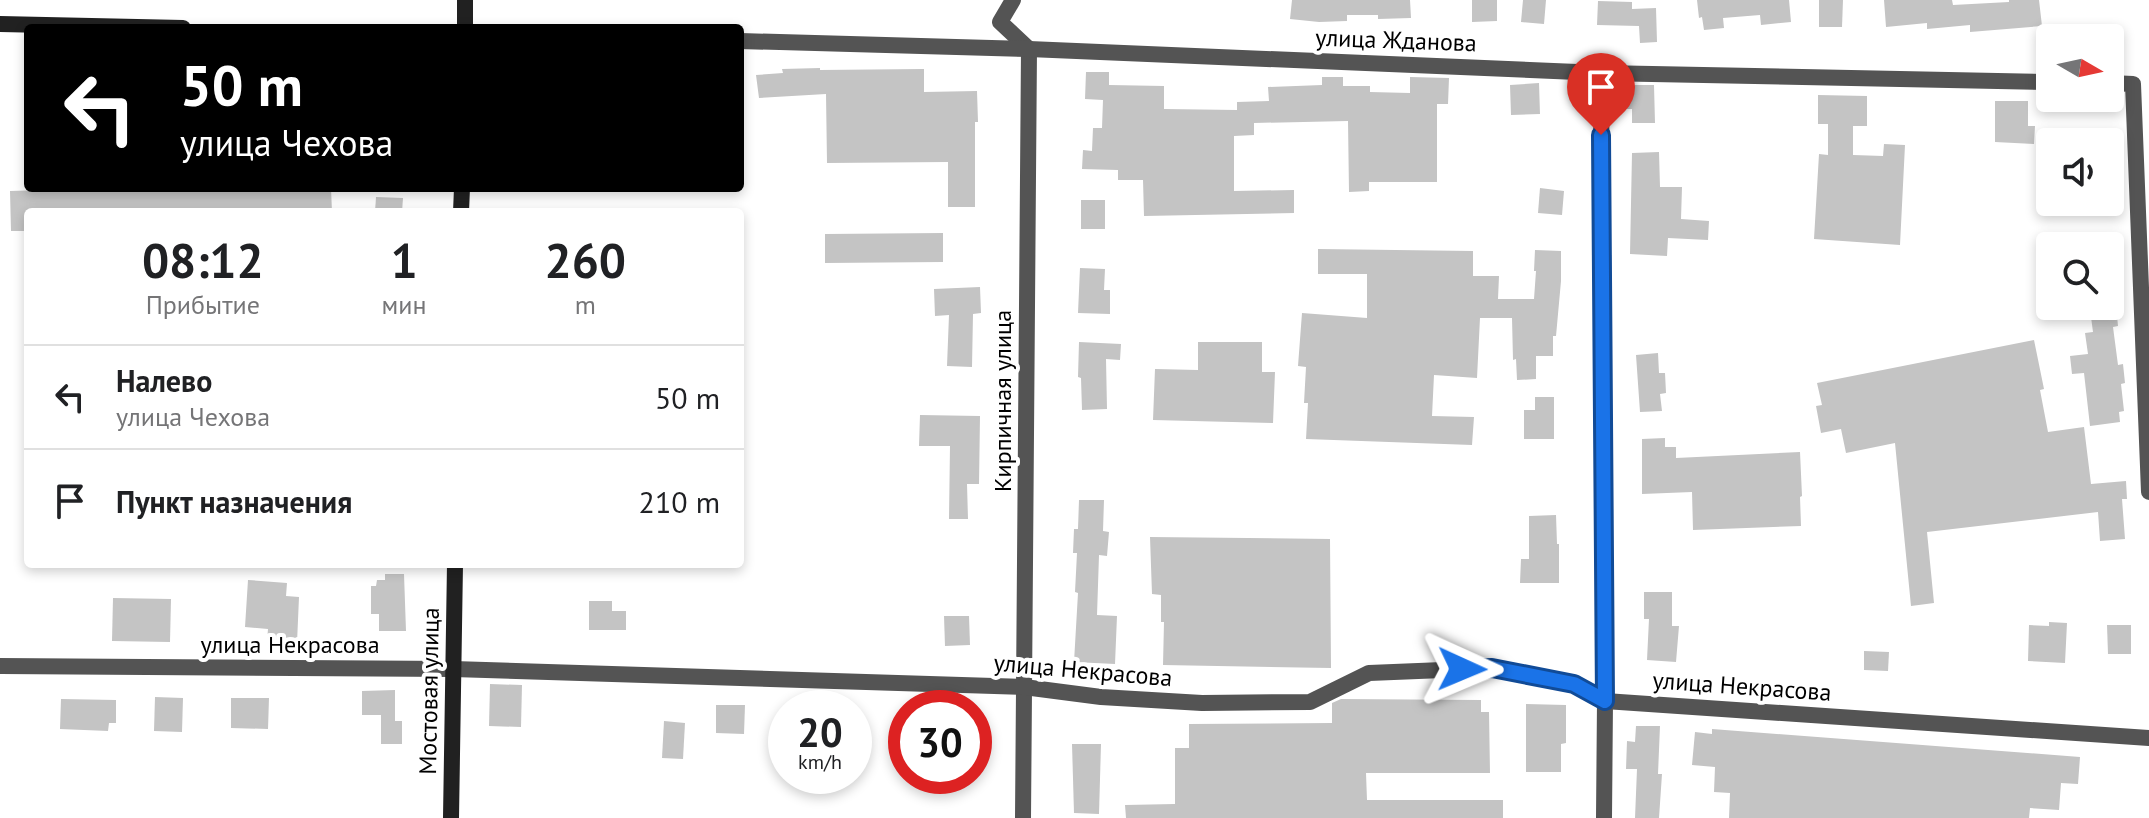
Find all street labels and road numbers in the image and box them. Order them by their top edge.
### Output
street label: улица Жданова [1315,22,1477,58]
street label: Кирпичная улица [987,310,1018,492]
street label: Мостовая улица [412,607,446,775]
street label: улица Некрасова [200,629,380,660]
street label: улица Некрасова [992,647,1174,693]
street label: улица Некрасова [1652,664,1832,708]

